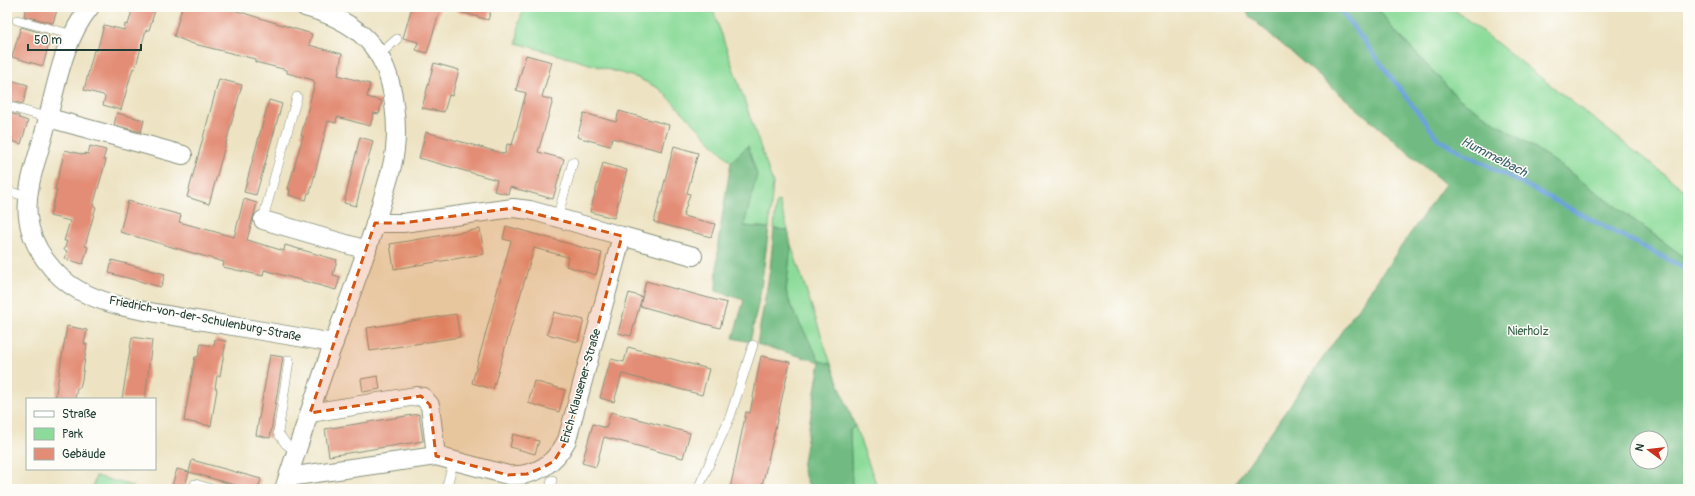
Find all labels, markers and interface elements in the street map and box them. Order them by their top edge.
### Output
scale bar [28,26,141,52]
text: 50 m [34,33,62,48]
water label: Hummelbach [1458,134,1531,181]
street label: Friedrich-von-der-Schulenburg-Straße [108,293,302,345]
park label: Nierholz [1507,324,1549,339]
street label: Erich-Klausener-Straße [557,327,605,445]
legend [26,398,156,470]
text: Straße [62,407,96,422]
text: Park [62,427,83,442]
north arrow [1629,430,1669,470]
text: N [1633,442,1647,453]
text: Gebäude [62,447,106,462]

